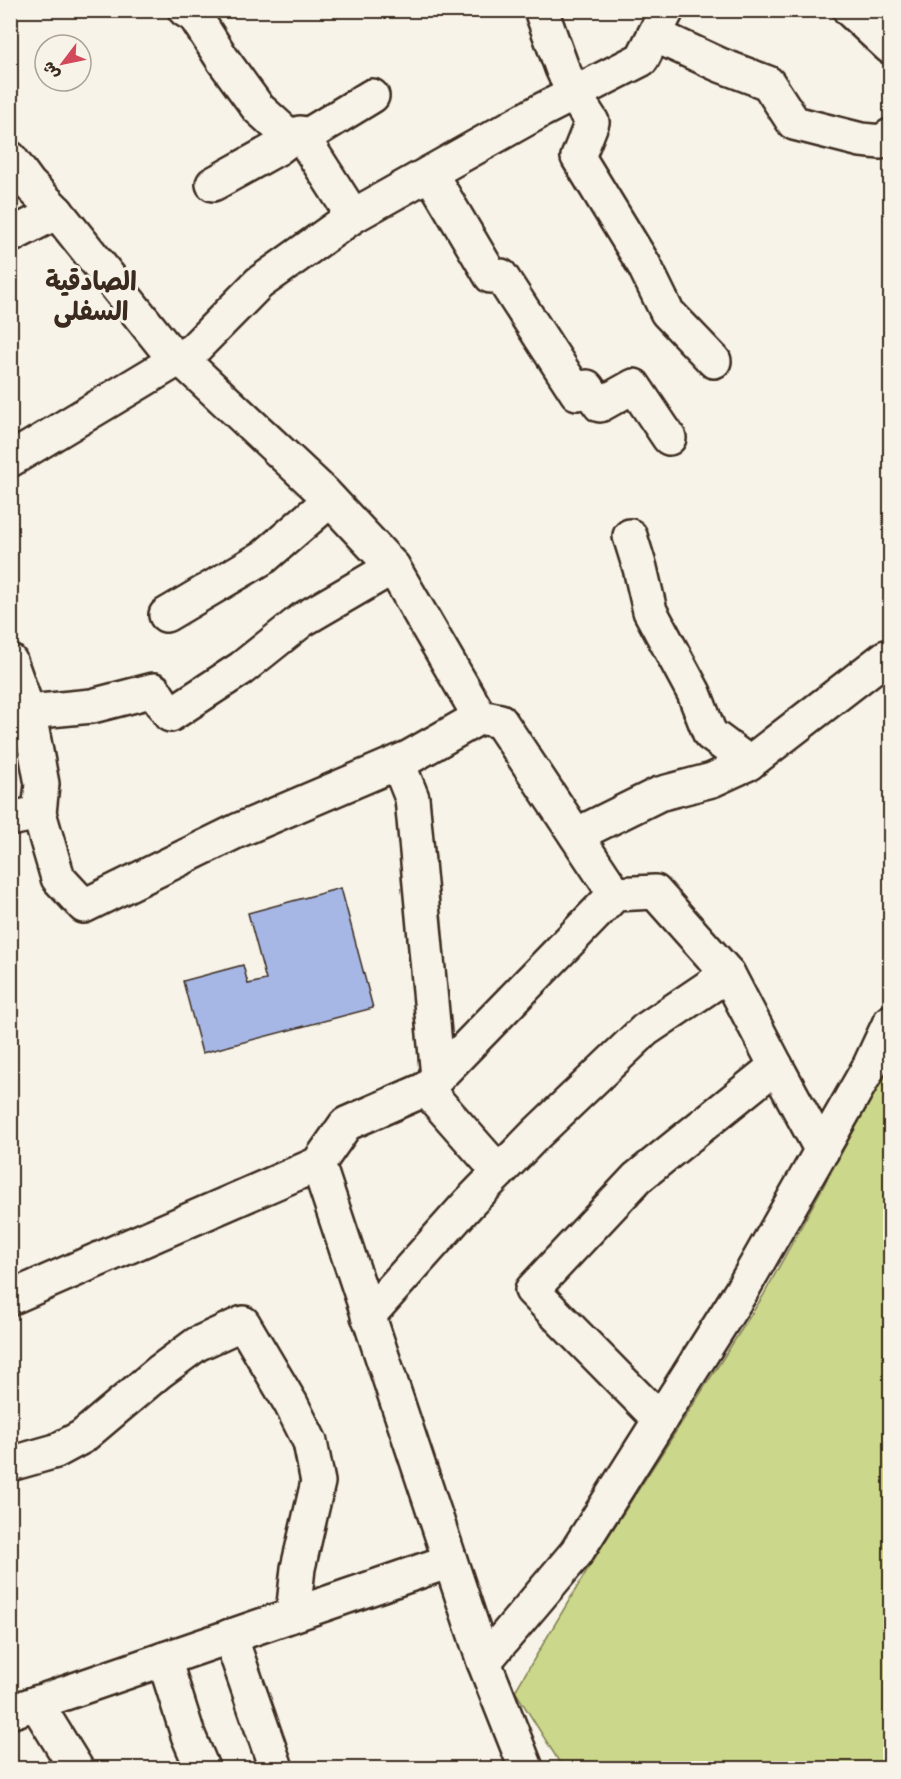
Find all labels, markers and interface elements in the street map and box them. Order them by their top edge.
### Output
north arrow [33,33,93,93]
text: ش [39,58,63,83]
district label: الصادقية السفلى [45,267,137,328]

